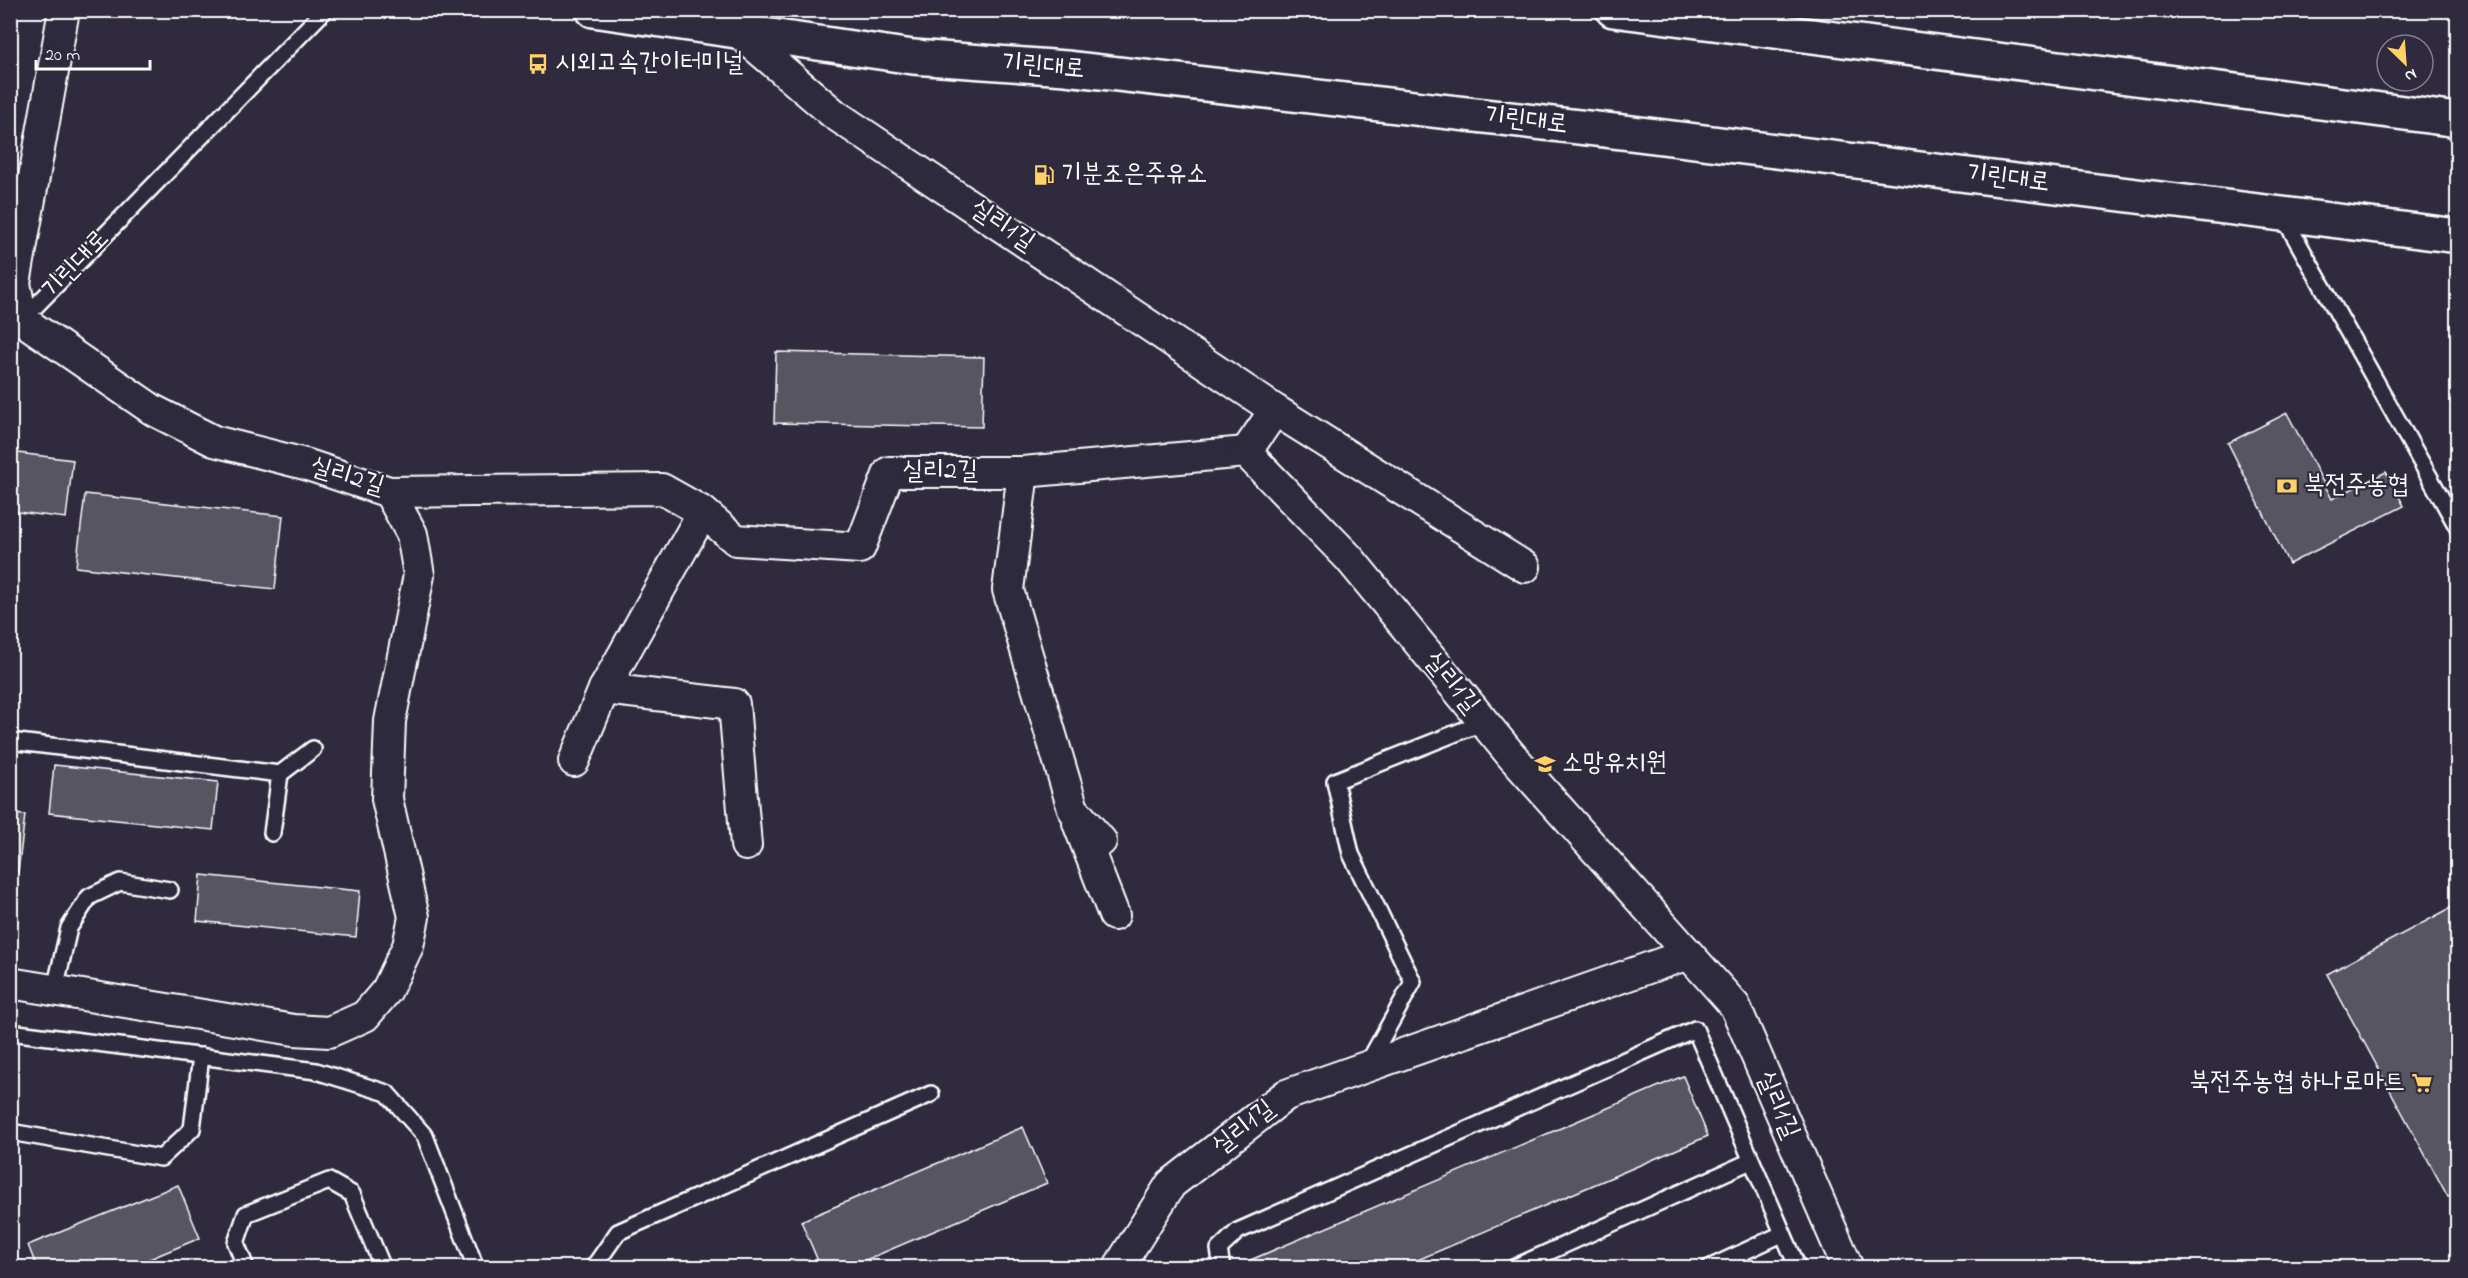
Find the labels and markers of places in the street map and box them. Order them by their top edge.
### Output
place label: 시외고속간이터미널 [555,45,743,83]
bus stop icon: 시외고속간이터미널 [526,52,550,76]
place label: 기분조은주유소 [1061,156,1207,194]
fuel station icon: 기분조은주유소 [1032,163,1056,187]
place label: 북전주농협 [2304,467,2409,505]
bank icon: 북전주농협 [2275,474,2299,498]
place label: 소망유치원 [1562,745,1667,783]
school or university icon: 소망유치원 [1533,752,1557,776]
place label: 북전주농협 하나로마트 [2189,1064,2405,1102]
supermarket icon: 북전주농협 하나로마트 [2410,1071,2434,1095]

